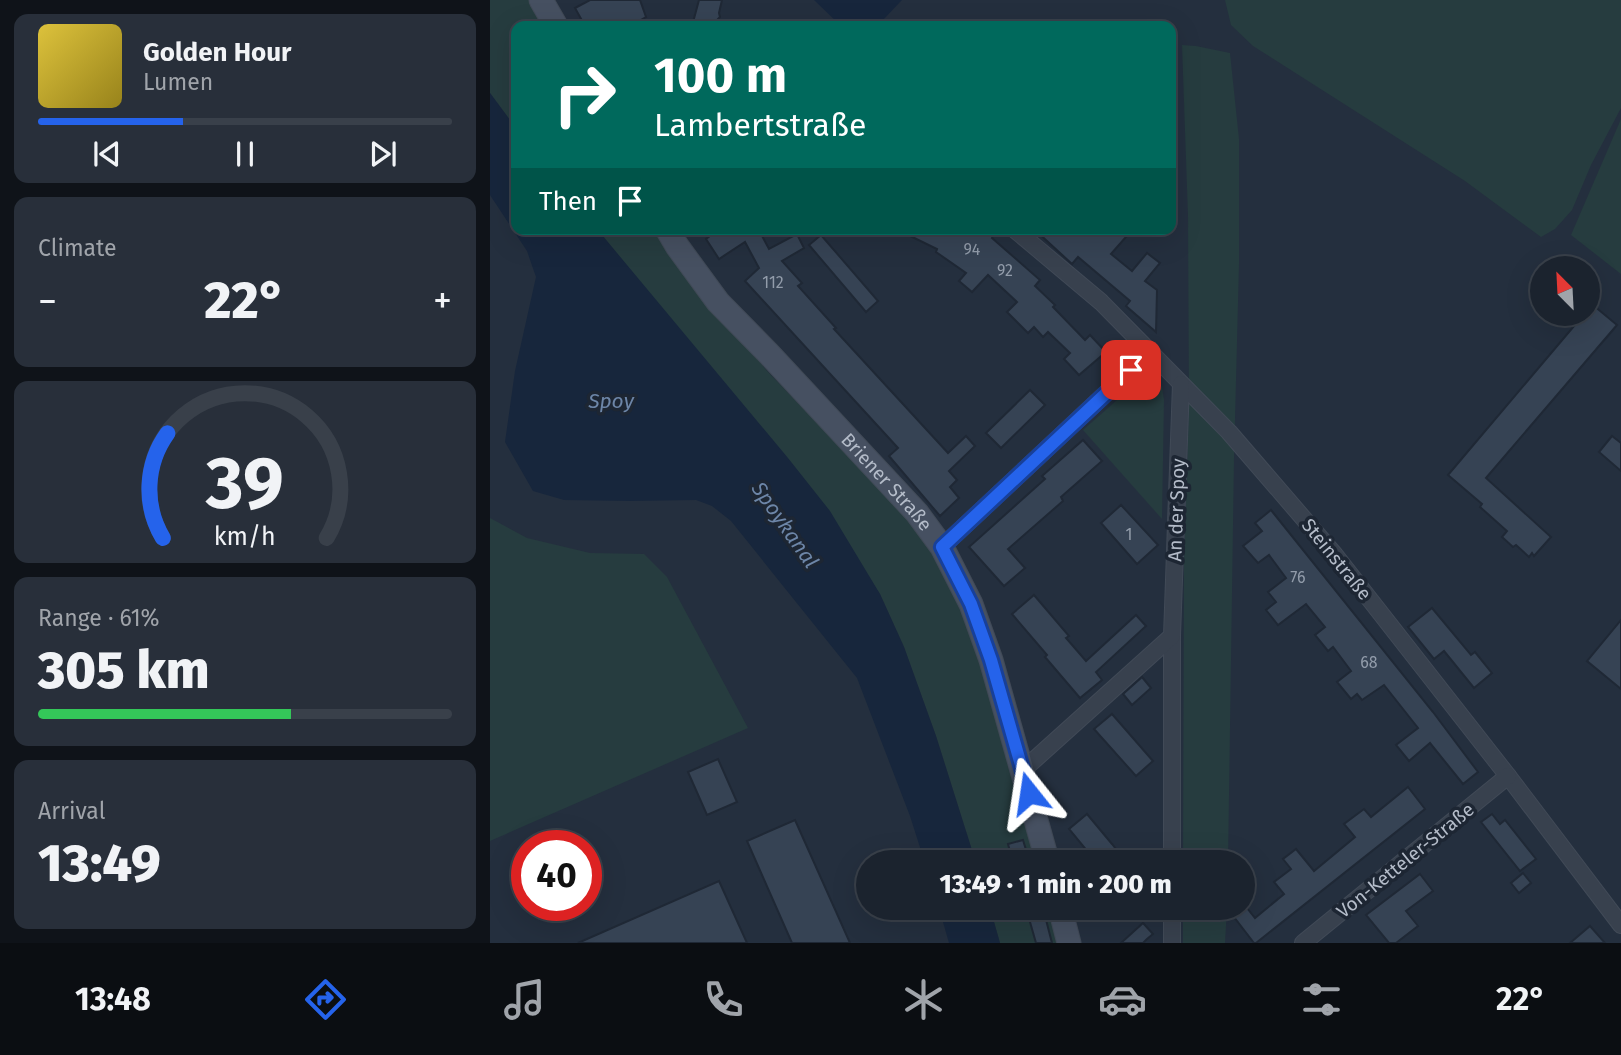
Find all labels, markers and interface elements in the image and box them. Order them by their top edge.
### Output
text: Golden Hour [143,37,291,68]
text: 100 m [654,46,787,105]
icon: right [539,49,630,140]
text: Lumen [143,68,213,96]
text: Lambertstraße [654,106,866,144]
icon: previous [88,135,126,173]
icon: pause [226,135,264,173]
icon: next [364,135,402,173]
icon: arrive [611,182,649,220]
text: Then [539,186,597,217]
text: Climate [38,234,117,262]
house number: 94 [964,240,981,259]
north arrow [1530,256,1600,326]
map controls [1530,256,1600,326]
house number: 92 [997,261,1013,280]
text: 22° [204,269,286,332]
house number: 112 [762,273,784,292]
text: − [38,278,57,324]
text: + [433,278,452,324]
pin [1101,340,1161,400]
icon: arrive [1112,351,1150,389]
water label: Spoy [587,388,635,414]
street label: Briener Straße [836,428,937,535]
text: 39 [205,440,284,527]
street label: An der Spoy [1163,457,1190,562]
water label: Spoykanal [745,476,824,573]
street label: Steinstraße [1297,514,1376,605]
text: km/h [214,521,276,551]
house number: 1 [1126,525,1132,544]
house number: 76 [1290,568,1306,587]
text: Range · 61% [38,604,160,632]
text: 305 km [38,639,210,702]
house number: 68 [1360,653,1378,672]
position arrow [992,756,1066,830]
text: Arrival [38,797,105,825]
street label: Von-Ketteler-Straße [1332,798,1479,923]
speed limit sign: 40 [511,830,602,921]
text: 13:49 [38,832,161,895]
text: 13:49 · 1 min · 200 m [939,869,1172,900]
icon: directions [301,975,350,1024]
icon: music [500,975,549,1024]
icon: phone [699,975,748,1024]
icon: climate [899,975,948,1024]
icon: car [1098,975,1147,1024]
icon: filters [1297,975,1346,1024]
text: 13:48 [75,980,151,1018]
text: 22° [1496,980,1546,1018]

